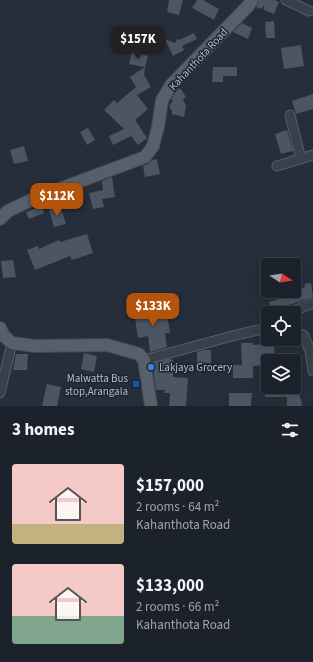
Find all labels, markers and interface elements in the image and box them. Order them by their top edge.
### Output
street label: Kahanthota Road [166,25,231,94]
pin: $157K [110,26,166,60]
text: $157K [120,30,156,48]
pin: $112K [29,183,85,217]
text: $112K [39,187,75,205]
north arrow [261,258,301,298]
map controls [261,258,301,394]
pin: $133K [125,293,181,327]
text: $133K [135,297,171,315]
button: locate [261,306,301,346]
button: layers [261,354,301,394]
place label: Lakjaya Grocery [159,360,232,375]
marker: Lakjaya Grocery [146,362,156,372]
place label: Malwatta Bus stop,Arangala [65,371,128,399]
marker: Malwatta Bus stop,Arangala [131,379,141,389]
text: 3 homes [12,418,74,442]
icon: filters [279,419,301,441]
text: $157,000 [136,474,204,498]
icon: home [44,480,92,528]
text: 2 rooms · 64 m² [136,498,219,516]
text: Kahanthota Road [136,516,230,534]
text: $133,000 [136,574,204,598]
icon: home [44,580,92,628]
text: 2 rooms · 66 m² [136,598,219,616]
text: Kahanthota Road [136,616,230,634]

